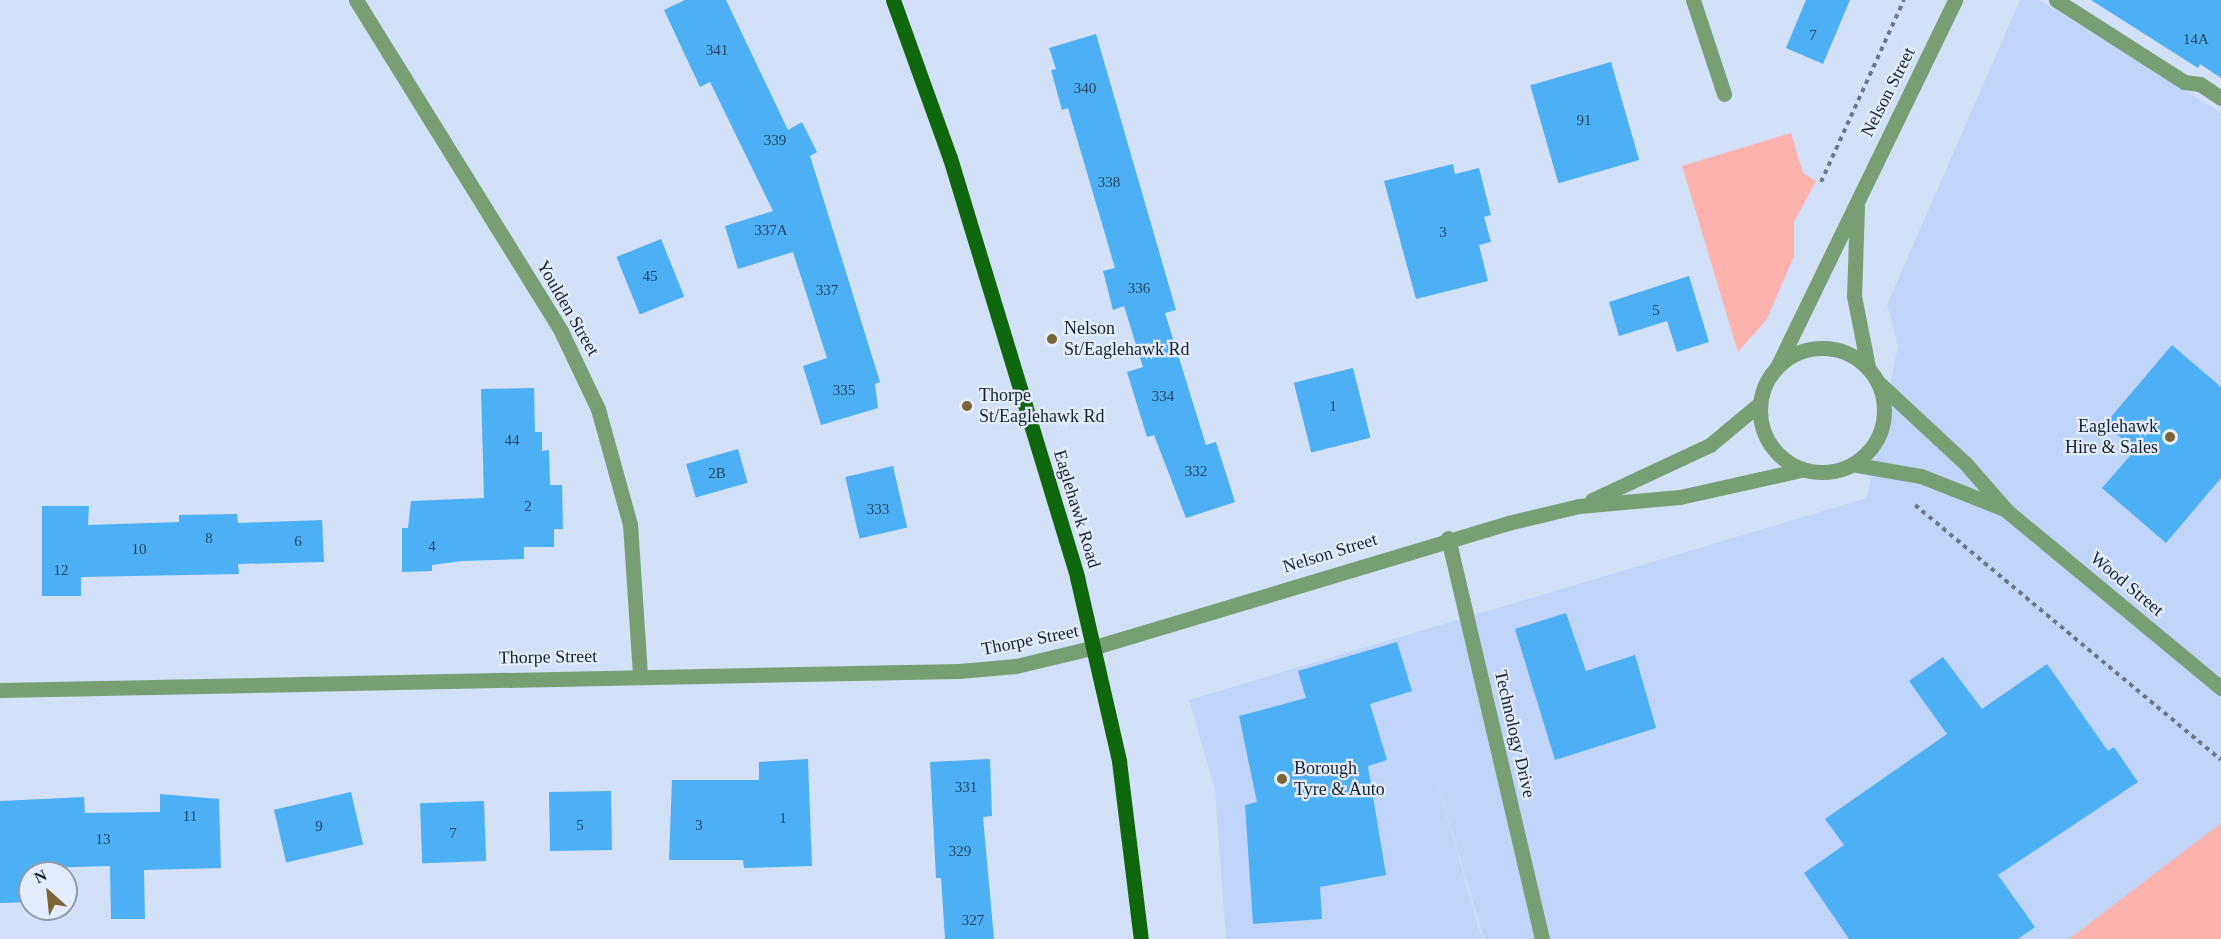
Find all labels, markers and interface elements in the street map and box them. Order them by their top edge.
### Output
house number: 7 [1809,27,1817,45]
house number: 14A [2183,31,2209,49]
house number: 341 [706,42,728,60]
street label: Nelson Street [1856,44,1920,140]
house number: 340 [1074,80,1096,98]
house number: 91 [1576,112,1592,130]
house number: 339 [764,132,786,150]
house number: 338 [1098,174,1120,192]
house number: 337A [754,222,788,240]
house number: 3 [1439,224,1447,242]
street label: Youlden Street [532,256,604,360]
house number: 45 [642,268,658,286]
house number: 336 [1128,280,1150,298]
house number: 337 [816,282,838,300]
house number: 5 [1652,302,1660,320]
place label: Nelson St/Eaglehawk Rd [1064,318,1189,360]
marker: Nelson St/Eaglehawk Rd [1045,332,1059,346]
house number: 335 [833,382,855,400]
place label: Thorpe St/Eaglehawk Rd [979,385,1104,428]
house number: 334 [1152,388,1174,406]
house number: 1 [1329,398,1337,416]
marker: Thorpe St/Eaglehawk Rd [960,399,974,413]
place label: Eaglehawk Hire & Sales [2065,416,2158,458]
marker: Eaglehawk Hire & Sales [2163,430,2177,444]
house number: 44 [504,432,520,450]
street label: Eaglehawk Road [1049,447,1105,571]
house number: 332 [1185,463,1207,481]
house number: 2B [708,465,726,483]
house number: 2 [524,498,532,516]
house number: 333 [867,501,889,519]
street label: Nelson Street [1280,528,1380,578]
house number: 8 [205,530,213,548]
house number: 6 [294,533,302,551]
house number: 4 [428,538,436,556]
house number: 10 [132,541,146,559]
street label: Wood Street [2086,547,2168,621]
house number: 12 [54,562,68,580]
street label: Thorpe Street [980,620,1080,660]
street label: Thorpe Street [499,645,597,669]
street label: Technology Drive [1490,668,1540,800]
place label: Borough Tyre & Auto [1294,758,1386,800]
marker: Borough Tyre & Auto [1275,772,1289,786]
house number: 331 [955,779,977,797]
house number: 11 [183,808,197,826]
house number: 1 [779,810,787,828]
house number: 5 [576,817,584,835]
house number: 3 [695,817,703,835]
house number: 9 [315,818,323,836]
house number: 7 [449,825,457,843]
house number: 13 [96,831,110,849]
house number: 329 [949,843,971,861]
north arrow [18,861,78,921]
text: N [31,866,50,886]
house number: 327 [962,912,984,930]

